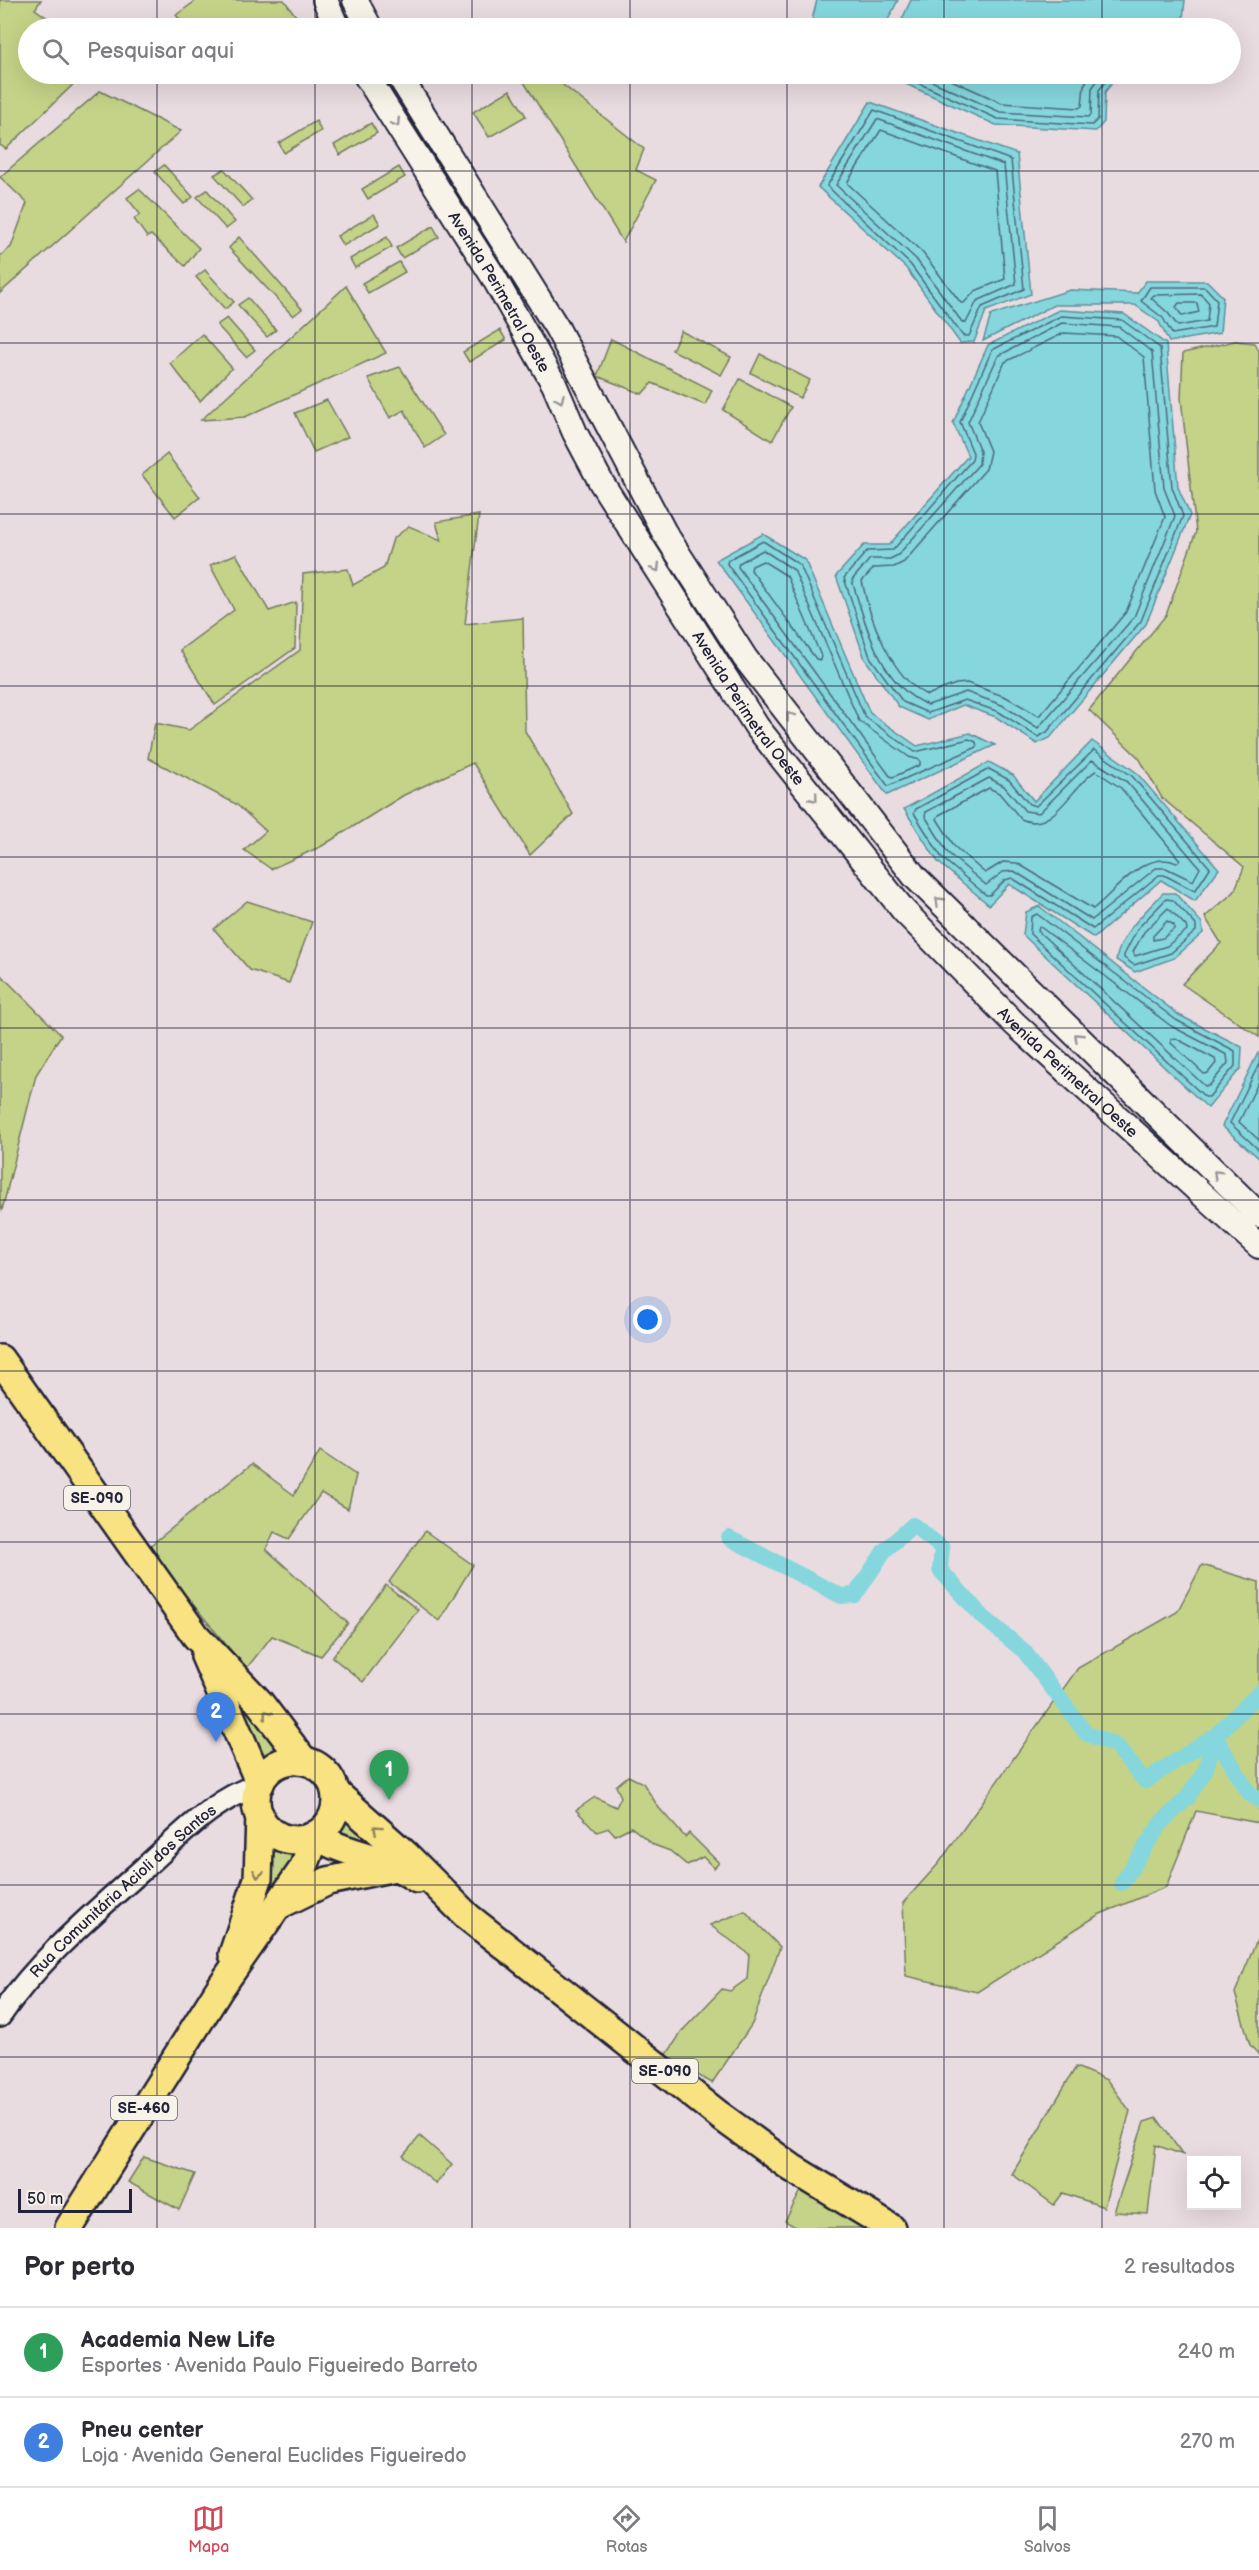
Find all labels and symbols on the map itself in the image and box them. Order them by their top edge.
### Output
one-way arrow [389,117,401,127]
street label: Avenida Perimetral Oeste [444,208,554,376]
one-way arrow [553,393,565,404]
one-way arrow [648,562,659,573]
street label: Avenida Perimetral Oeste [687,628,808,790]
one-way arrow [787,712,798,723]
one-way arrow [806,791,817,802]
one-way arrow [935,897,946,908]
street label: Avenida Perimetral Oeste [993,1004,1142,1143]
one-way arrow [1075,1034,1086,1045]
one-way arrow [1214,1170,1225,1181]
your location [633,1305,662,1334]
road number: SE-090 [64,1486,130,1510]
pin: 2 [196,1692,236,1742]
one-way arrow [263,1709,274,1720]
pin: 1 [370,1750,408,1800]
street label: Rua Comunitária Acioli dos Santos [26,1801,221,1982]
one-way arrow [373,1825,383,1836]
one-way arrow [252,1869,265,1879]
road number: SE-090 [632,2059,698,2083]
road number: SE-460 [111,2096,177,2120]
scale bar [18,2186,132,2214]

